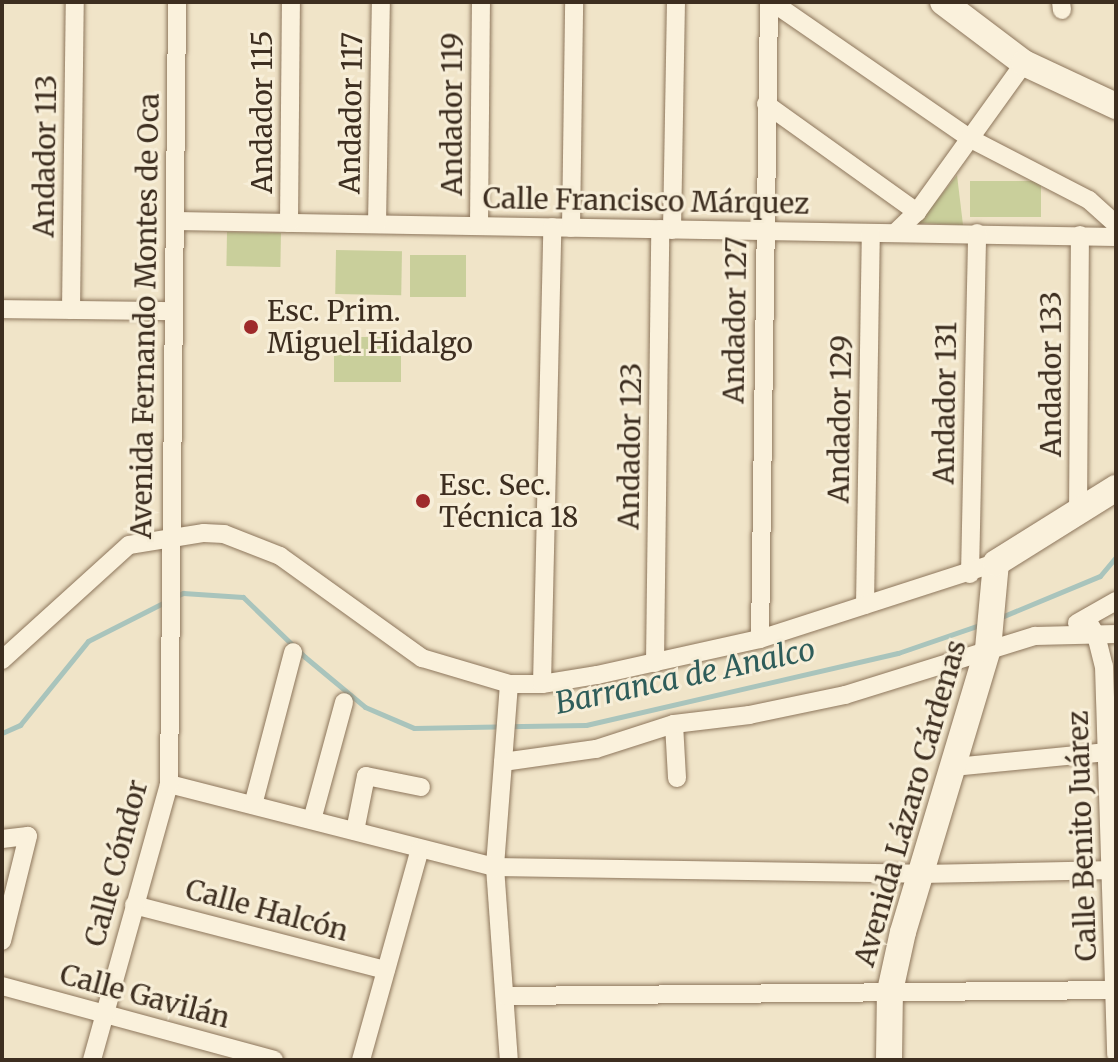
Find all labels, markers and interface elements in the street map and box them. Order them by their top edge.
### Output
street label: Andador 115 [245,30,279,194]
street label: Andador 117 [333,32,369,194]
street label: Andador 119 [435,32,469,196]
street label: Andador 113 [27,74,63,238]
street label: Avenida Fernando Montes de Oca [124,93,166,539]
street label: Calle Francisco Márquez [482,181,810,221]
street label: Andador 127 [717,236,753,404]
street label: Andador 133 [1034,291,1068,457]
place label: Esc. Prim. Miguel Hidalgo [267,294,473,360]
marker: Esc. Prim. Miguel Hidalgo [242,318,260,336]
street label: Andador 131 [927,321,963,485]
street label: Andador 129 [822,335,858,503]
street label: Andador 123 [612,362,648,530]
place label: Esc. Sec. Técnica 18 [439,468,579,534]
marker: Esc. Sec. Técnica 18 [414,492,432,510]
water label: Barranca de Analco [552,631,818,721]
street label: Avenida Lázaro Cárdenas [847,636,973,970]
street label: Calle Benito Juárez [1061,710,1103,962]
street label: Calle Cóndor [78,776,154,950]
street label: Calle Halcón [182,872,352,948]
street label: Calle Gavilán [56,957,234,1035]

